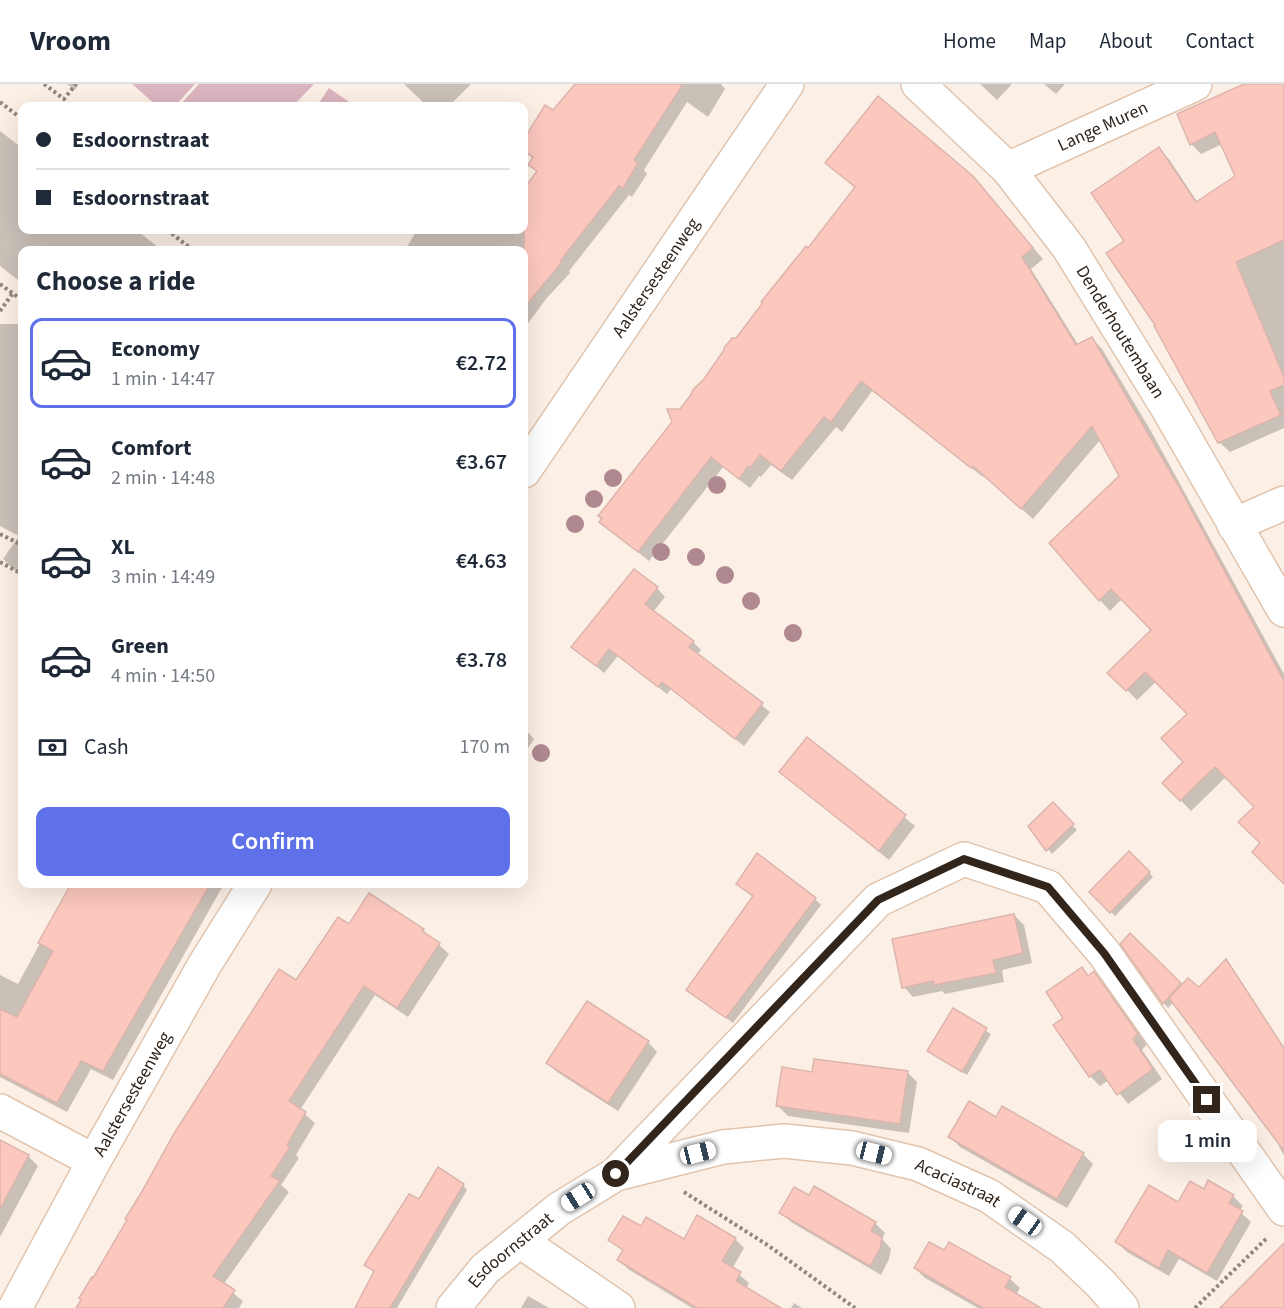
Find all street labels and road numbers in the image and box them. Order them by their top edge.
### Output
street label: Lange Muren [1053,95,1152,157]
street label: Aalstersesteenweg [606,213,705,342]
street label: Denderhoutembaan [1070,261,1171,403]
street label: Aalstersesteenweg [87,1027,177,1161]
street label: Acaciastraat [911,1152,1006,1213]
street label: Esdoornstraat [462,1206,558,1293]

